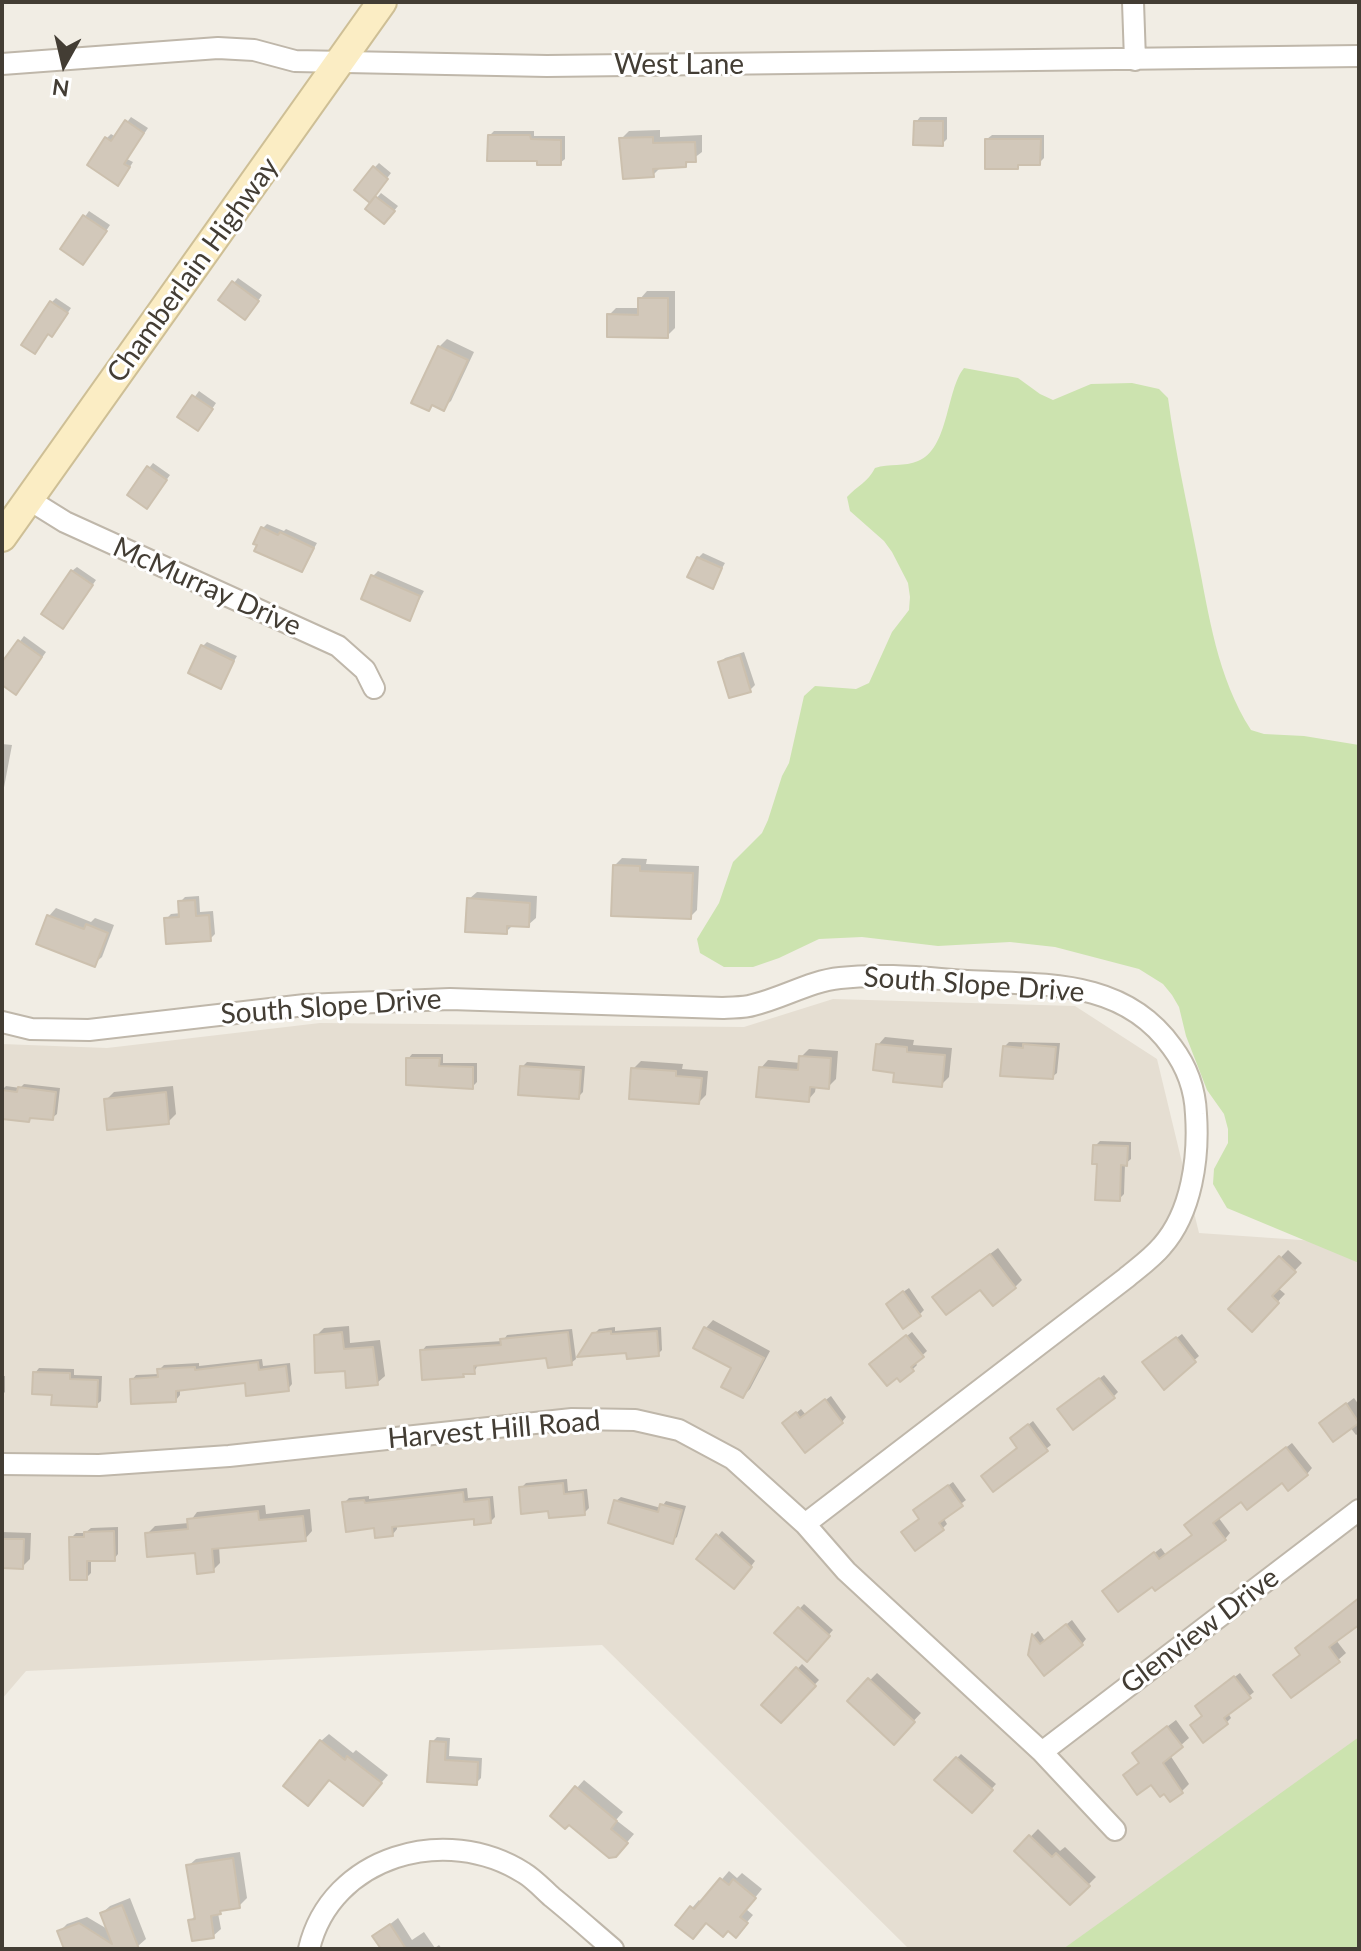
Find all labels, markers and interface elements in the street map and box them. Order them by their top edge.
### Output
north arrow [24,24,104,104]
street label: West Lane [614,48,744,82]
text: N [50,74,71,103]
street label: Chamberlain Highway [100,151,286,389]
street label: McMurray Drive [108,531,306,643]
street label: South Slope Drive [862,961,1086,1009]
street label: South Slope Drive [219,983,443,1031]
street label: Harvest Hill Road [386,1404,602,1456]
street label: Glenview Drive [1115,1561,1285,1701]

